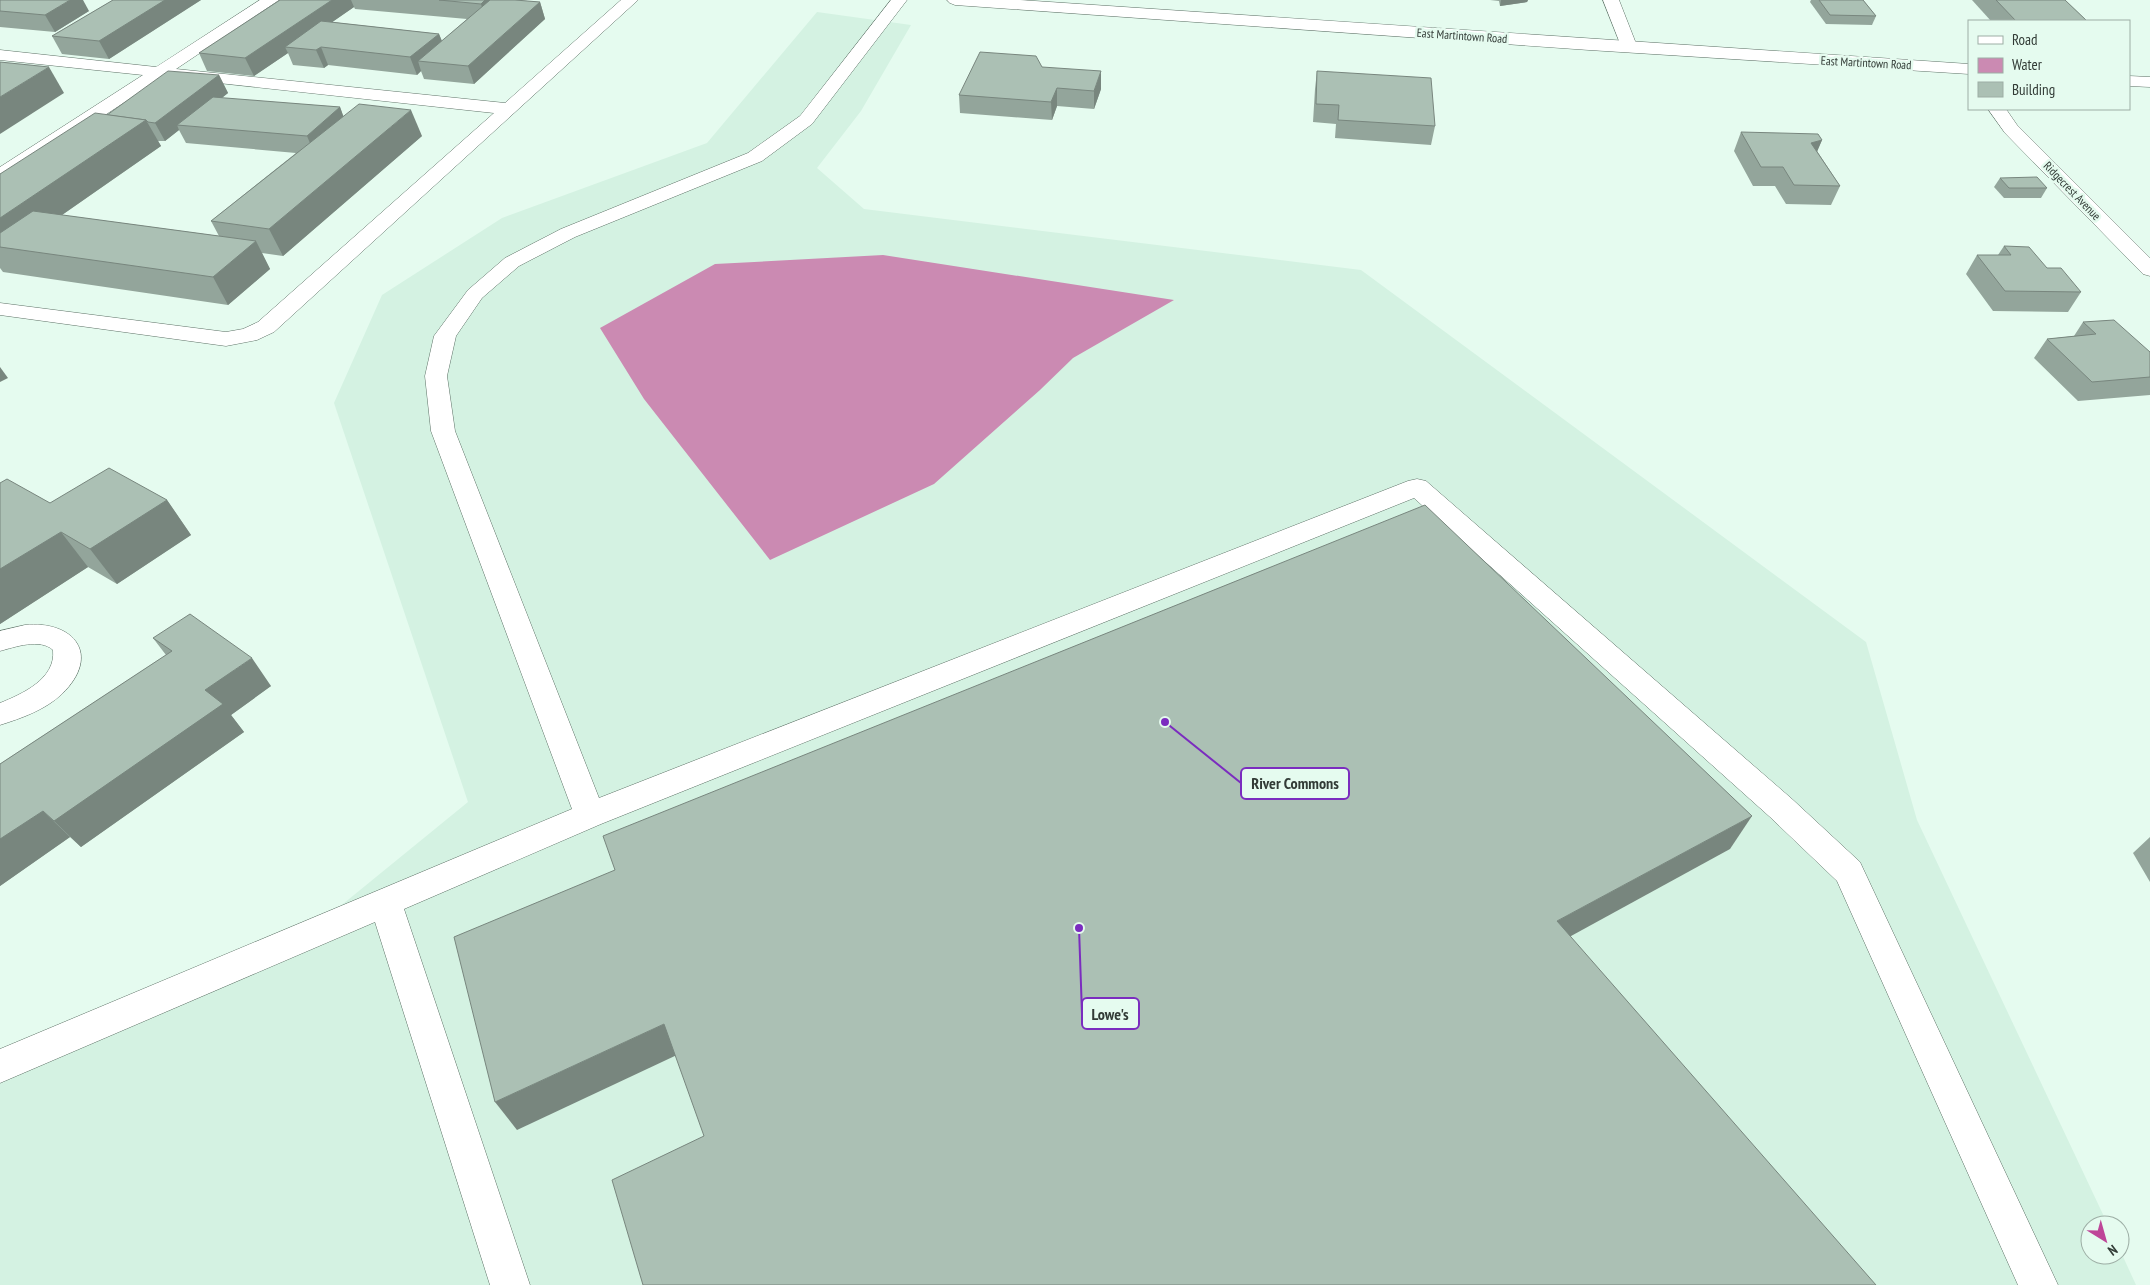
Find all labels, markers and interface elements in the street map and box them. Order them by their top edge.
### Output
legend [1968,20,2130,110]
street label: East Martintown Road [1416,25,1508,46]
text: Road [2012,30,2038,49]
street label: East Martintown Road [1820,53,1912,72]
text: Water [2012,55,2043,74]
text: Building [2012,80,2055,99]
street label: Ridgecrest Avenue [2041,158,2104,223]
callout: River Commons [1241,768,1349,799]
text: River Commons [1251,773,1339,793]
callout: Lowe's [1082,998,1139,1029]
text: Lowe's [1091,1004,1129,1024]
north arrow [2080,1215,2130,1265]
text: N [2104,1241,2121,1260]

